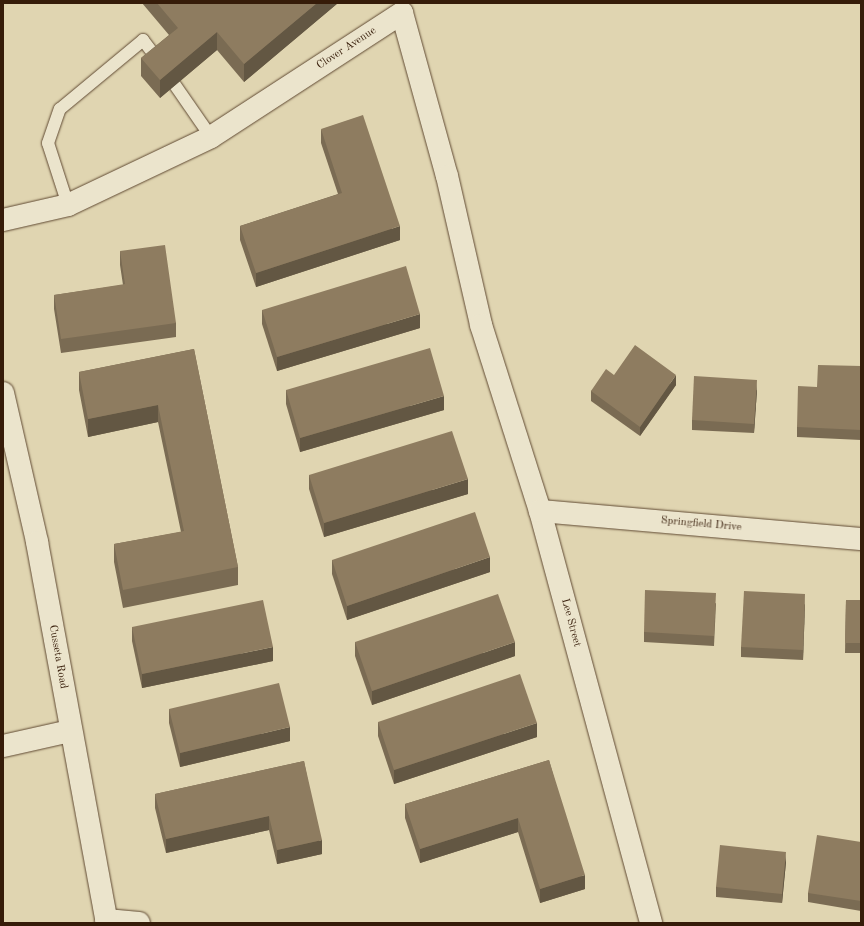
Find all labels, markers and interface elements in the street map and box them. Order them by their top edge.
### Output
street label: Clover Avenue [315,25,379,73]
street label: Springfield Drive [660,515,742,535]
street label: Lee Street [557,597,583,649]
street label: Cusseta Road [45,624,69,690]

